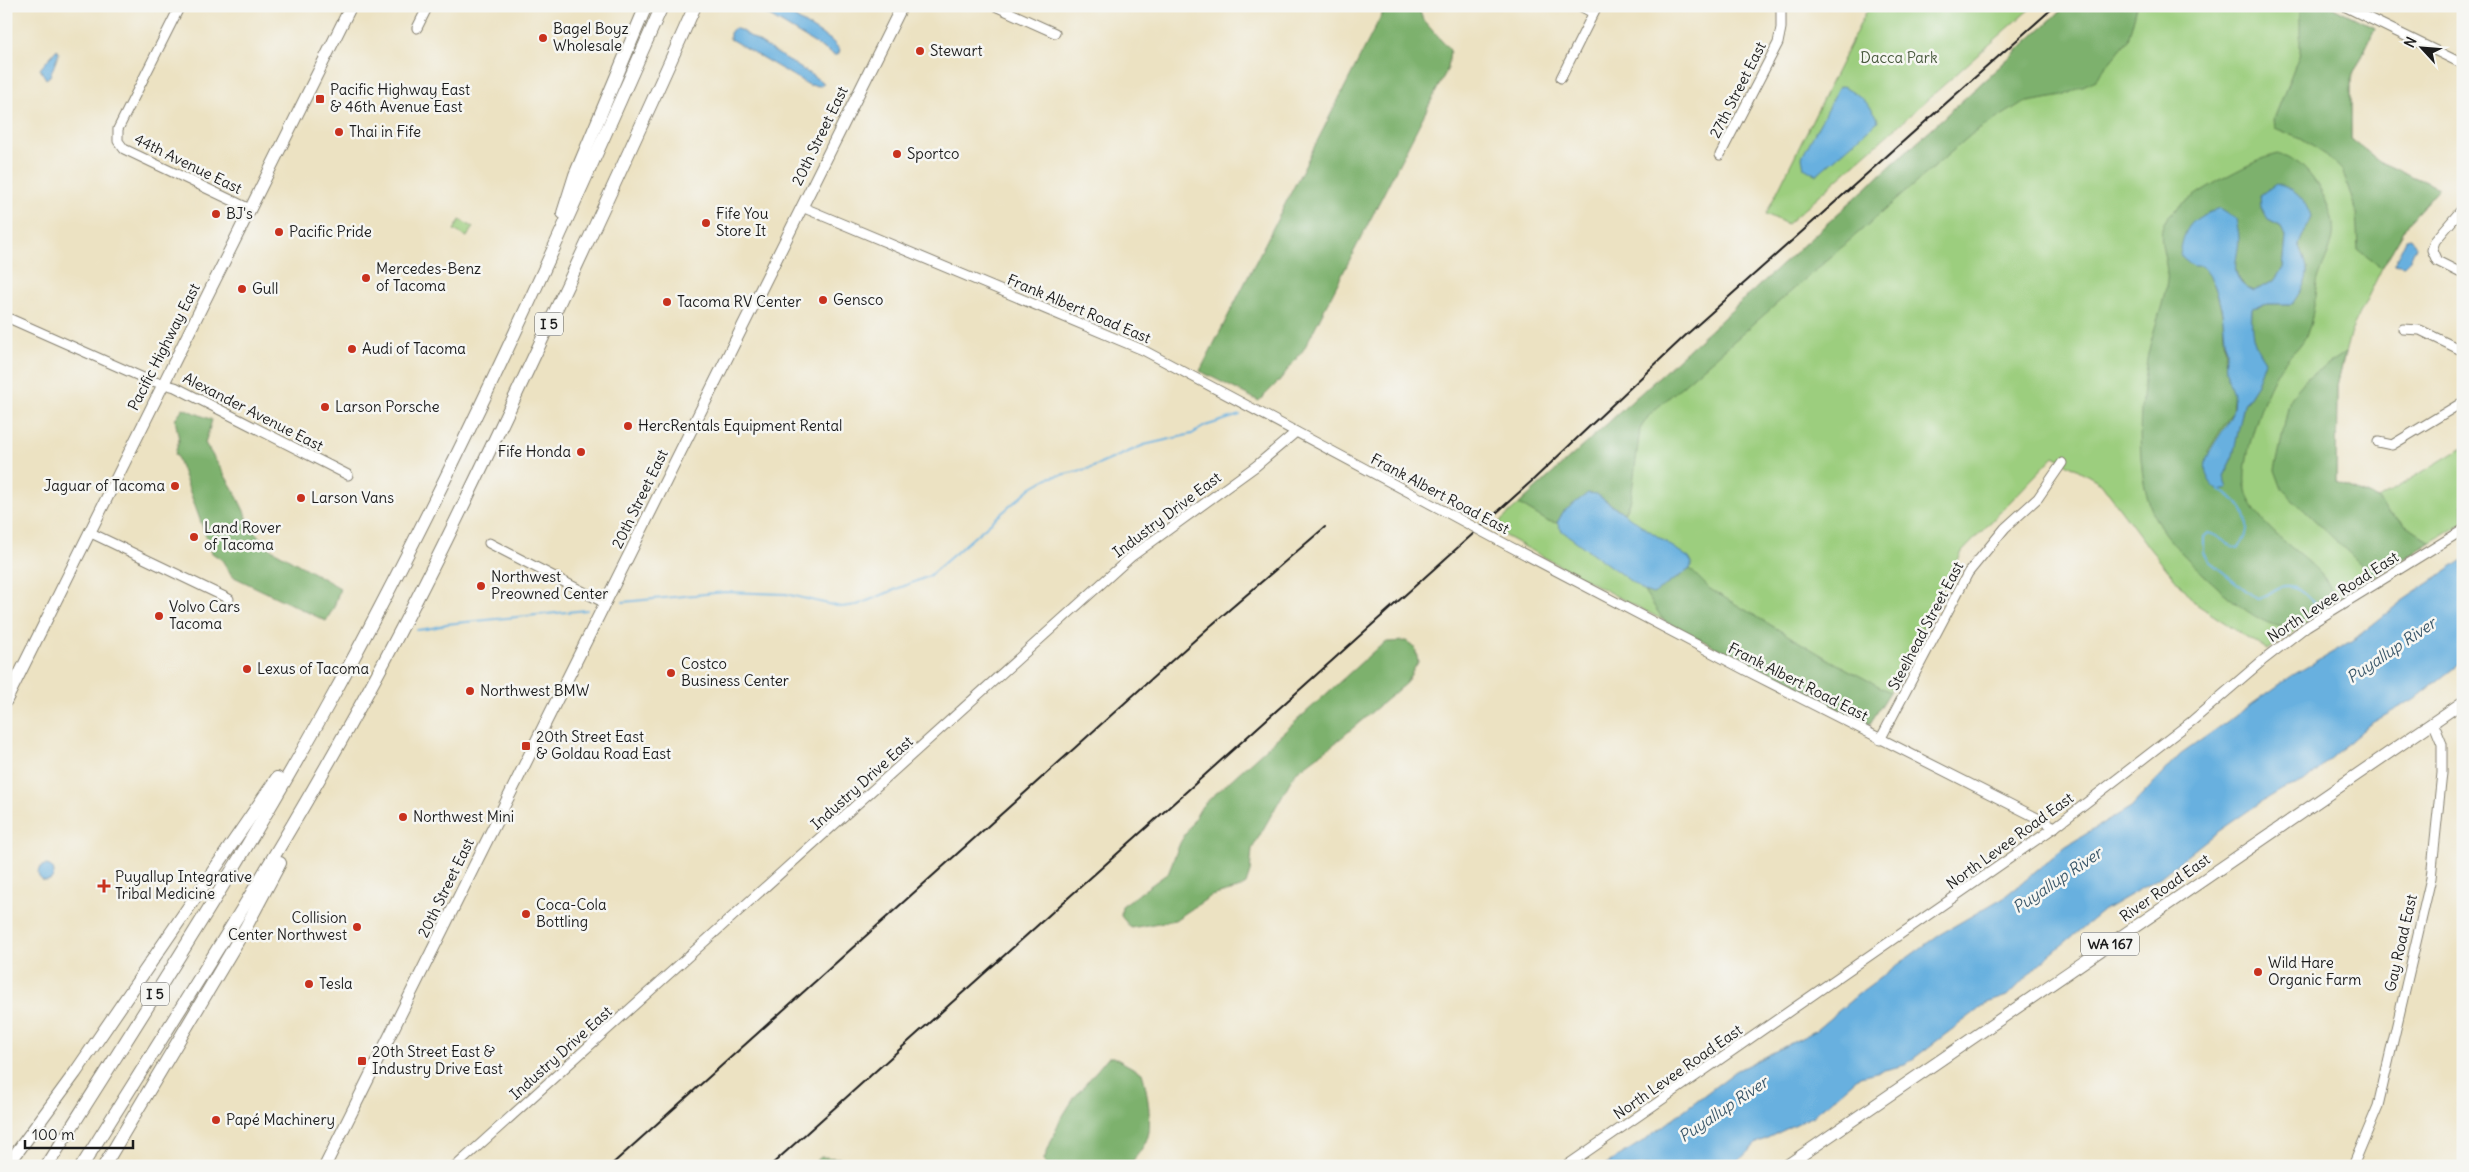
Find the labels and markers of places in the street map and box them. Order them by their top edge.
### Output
place label: Bagel Boyz Wholesale [553,19,629,55]
marker: Bagel Boyz Wholesale [537,32,549,44]
place label: Stewart [930,41,983,60]
marker: Stewart [914,45,926,57]
place label: Pacific Highway East & 46th Avenue East [330,80,470,116]
marker: Pacific Highway East & 46th Avenue East [314,93,326,105]
place label: Thai in Fife [349,122,421,141]
marker: Thai in Fife [333,126,345,138]
place label: Sportco [907,144,959,163]
marker: Sportco [891,148,903,160]
place label: BJ's [226,204,253,223]
place label: Fife You Store It [716,204,769,240]
marker: BJ's [210,208,222,220]
marker: Fife You Store It [700,217,712,229]
place label: Pacific Pride [289,222,372,241]
marker: Pacific Pride [273,226,285,238]
place label: Mercedes-Benz of Tacoma [376,259,481,295]
marker: Mercedes-Benz of Tacoma [360,272,372,284]
place label: Gull [252,279,278,298]
marker: Gull [236,283,248,295]
place label: Gensco [833,290,883,309]
place label: Tacoma RV Center [677,292,801,311]
marker: Gensco [817,294,829,306]
marker: Tacoma RV Center [661,296,673,308]
place label: Audi of Tacoma [362,339,466,358]
marker: Audi of Tacoma [346,343,358,355]
place label: Larson Porsche [335,397,440,416]
marker: Larson Porsche [319,401,331,413]
place label: HercRentals Equipment Rental [638,416,842,435]
marker: HercRentals Equipment Rental [622,420,634,432]
place label: Fife Honda [498,442,571,461]
marker: Fife Honda [575,446,587,458]
place label: Jaguar of Tacoma [44,476,165,495]
marker: Jaguar of Tacoma [169,480,181,492]
place label: Larson Vans [311,488,394,507]
marker: Larson Vans [295,492,307,504]
place label: Land Rover of Tacoma [204,518,281,554]
marker: Land Rover of Tacoma [188,531,200,543]
place label: Northwest Preowned Center [491,567,608,603]
marker: Northwest Preowned Center [475,580,487,592]
place label: Volvo Cars Tacoma [169,597,240,633]
marker: Volvo Cars Tacoma [153,610,165,622]
place label: Costco Business Center [681,654,789,690]
place label: Lexus of Tacoma [257,659,370,678]
marker: Lexus of Tacoma [241,663,253,675]
marker: Costco Business Center [665,667,677,679]
place label: Northwest BMW [480,681,590,700]
marker: Northwest BMW [464,685,476,697]
place label: 20th Street East & Goldau Road East [536,727,671,763]
marker: 20th Street East & Goldau Road East [520,740,532,752]
place label: Northwest Mini [413,807,514,826]
marker: Northwest Mini [397,811,409,823]
place label: Puyallup Integrative Tribal Medicine [115,867,252,903]
marker: Puyallup Integrative Tribal Medicine [97,879,111,893]
place label: Coca-Cola Bottling [536,895,607,931]
place label: Collision Center Northwest [228,908,347,944]
marker: Coca-Cola Bottling [520,908,532,920]
marker: Collision Center Northwest [351,921,363,933]
place label: Wild Hare Organic Farm [2268,953,2361,989]
marker: Wild Hare Organic Farm [2252,966,2264,978]
place label: Tesla [319,974,353,993]
marker: Tesla [303,978,315,990]
place label: 20th Street East & Industry Drive East [372,1042,503,1078]
marker: 20th Street East & Industry Drive East [356,1055,368,1067]
place label: Papé Machinery [226,1110,335,1129]
marker: Papé Machinery [210,1114,222,1126]

